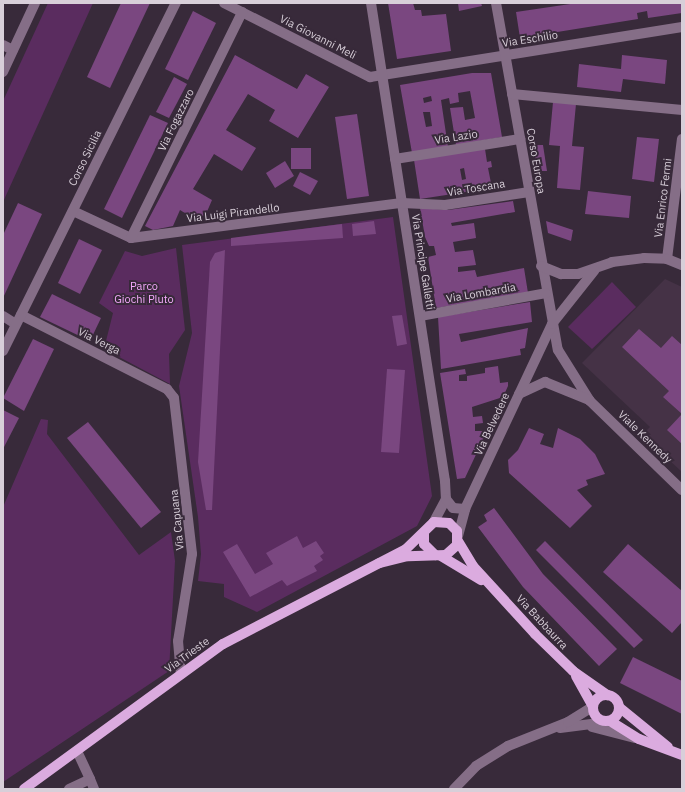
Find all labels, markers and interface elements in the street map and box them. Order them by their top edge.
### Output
street label: Via Giovanni Meli [278,12,358,62]
street label: Via Eschilio [501,28,559,50]
street label: Via Fogazzaro [155,87,197,153]
street label: Via Lazio [434,127,478,147]
street label: Corso Europa [524,127,548,195]
street label: Corso Sicilia [66,128,104,188]
street label: Via Enrico Fermi [652,158,674,238]
street label: Via Toscana [446,177,506,199]
street label: Via Luigi Pirandello [186,201,280,225]
street label: Via Principe Galletti [409,213,437,311]
park label: Parco Giochi Pluto [114,280,174,306]
street label: Via Lombardia [445,280,517,306]
street label: Via Verga [76,325,122,357]
street label: Via Belvedere [472,390,512,458]
street label: Viale Kennedy [615,408,675,466]
street label: Via Capuana [167,489,187,551]
street label: Via Babbaurra [513,592,571,652]
street label: Via Trieste [162,634,212,676]

